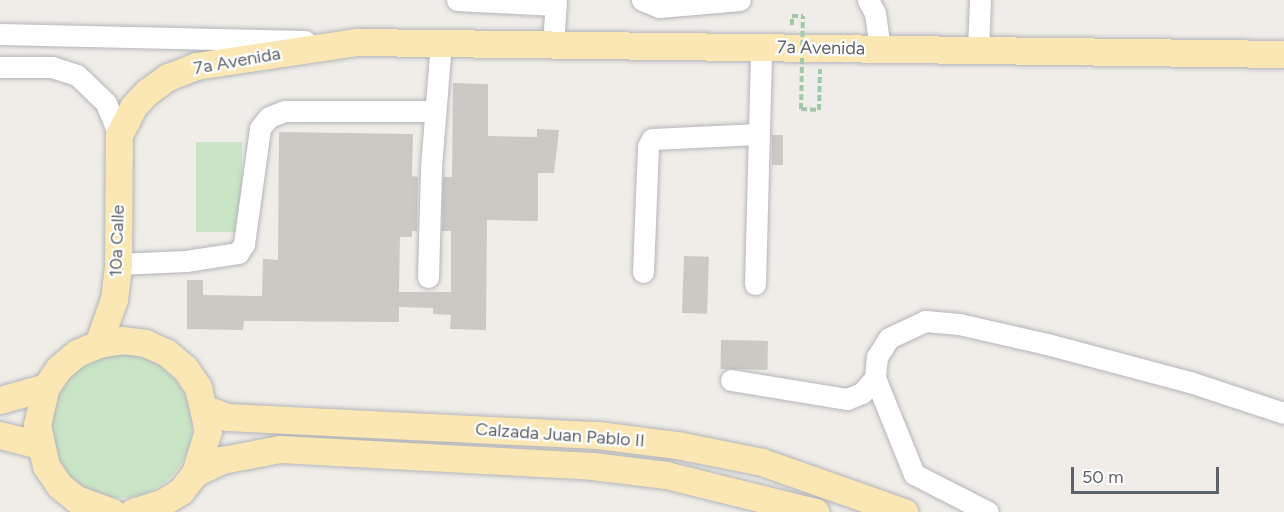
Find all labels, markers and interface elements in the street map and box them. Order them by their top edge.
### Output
street label: 7a Avenida [777,36,865,60]
street label: 7a Avenida [192,43,282,79]
street label: 10a Calle [105,204,129,278]
street label: Calzada Juan Pablo II [475,418,645,452]
scale bar [1074,455,1222,493]
text: 50 m [1082,466,1124,488]

